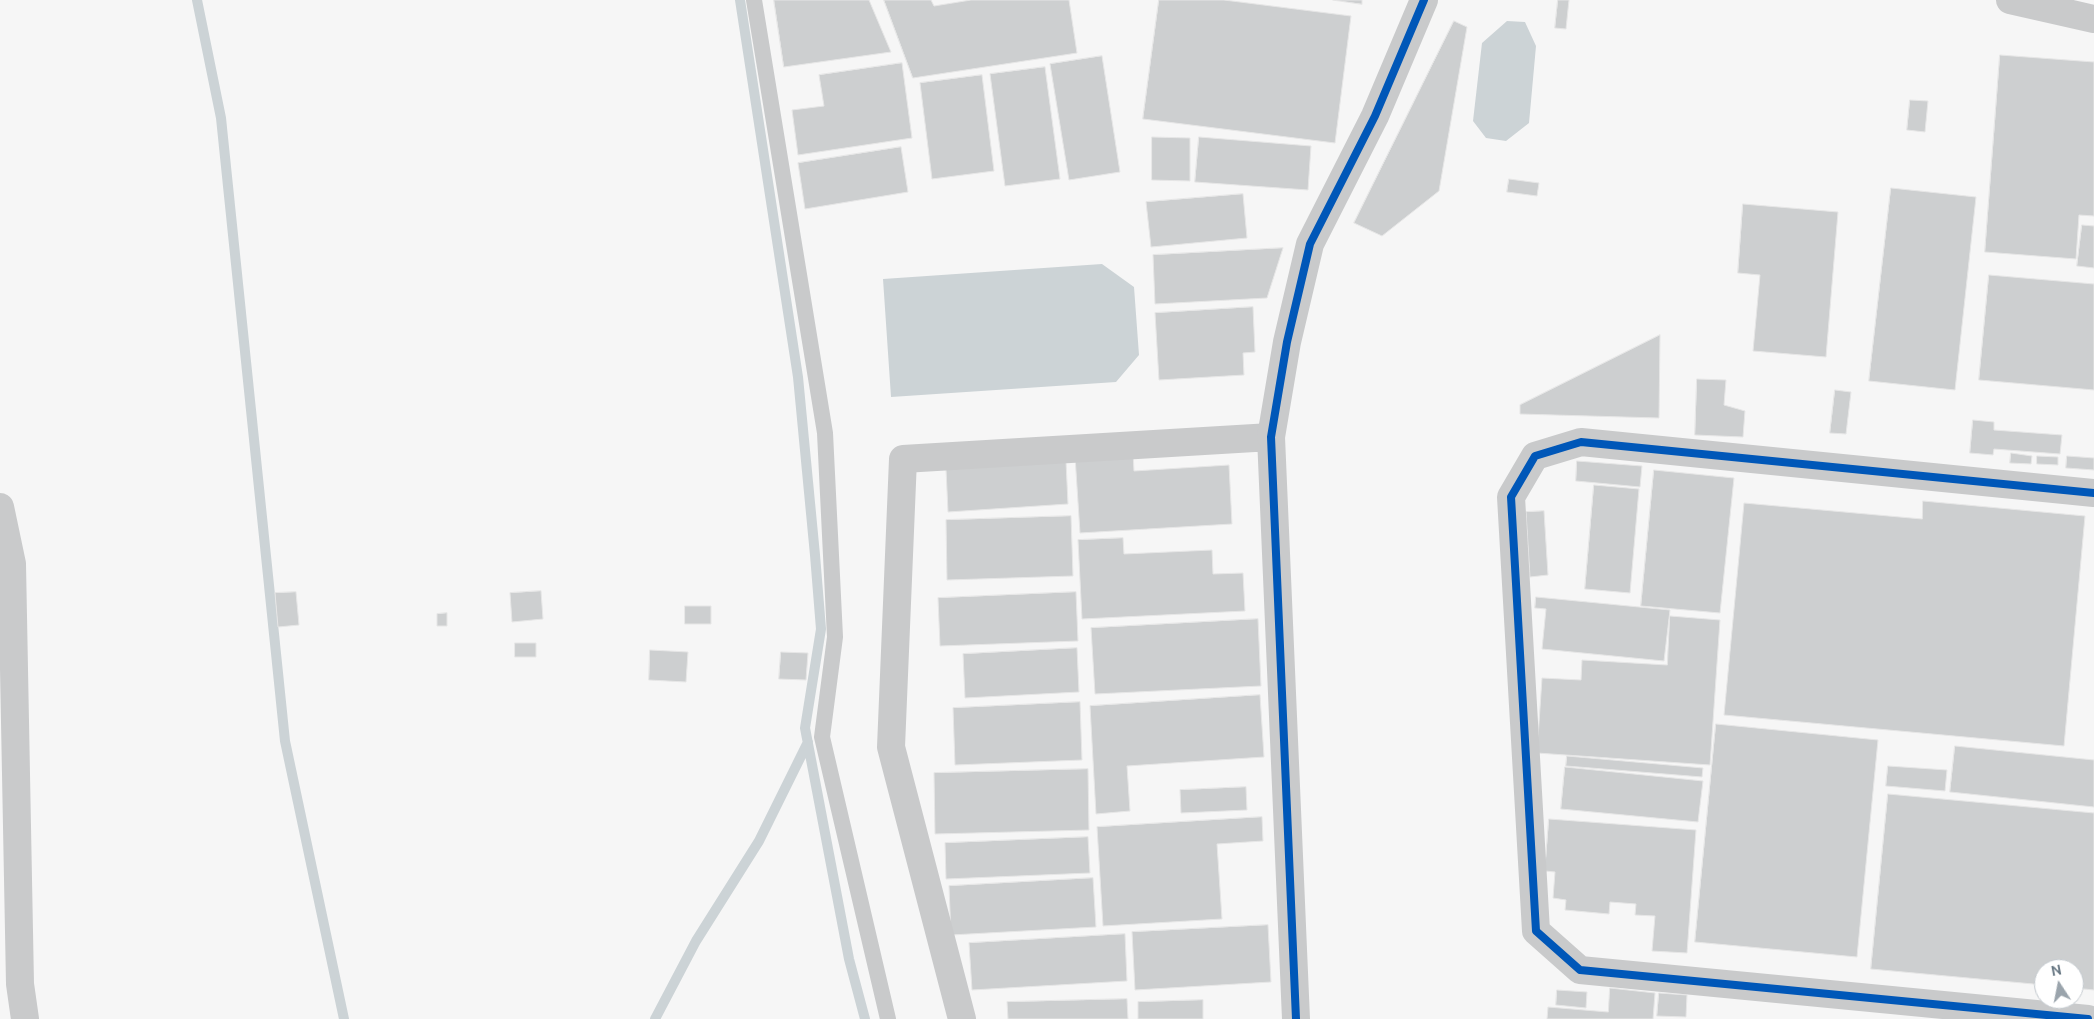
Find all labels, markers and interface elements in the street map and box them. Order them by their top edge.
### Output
north arrow [2034,959,2084,1009]
text: N [2050,961,2063,979]

